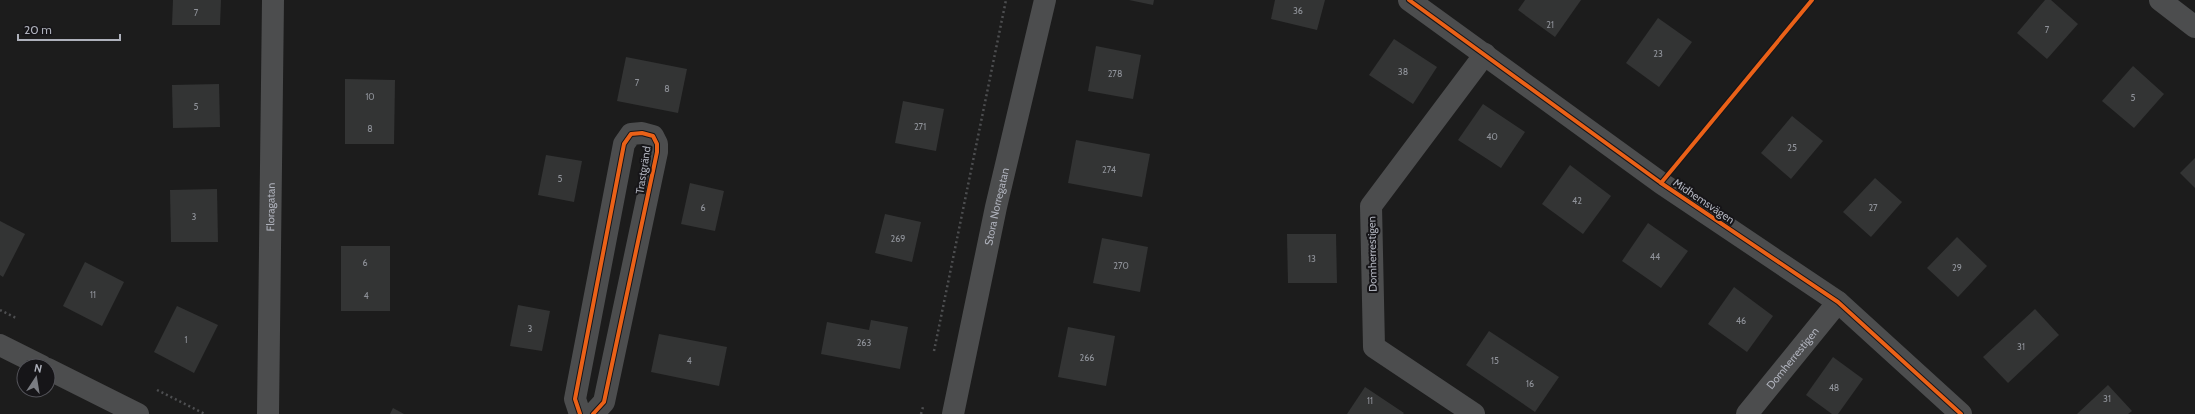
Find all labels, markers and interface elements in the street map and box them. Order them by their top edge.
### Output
house number: 36 [1293,5,1303,16]
house number: 7 [194,7,199,18]
scale bar [18,16,120,42]
house number: 21 [1546,19,1554,30]
text: 20 m [24,22,52,37]
house number: 7 [2045,24,2050,35]
house number: 23 [1653,48,1663,59]
house number: 38 [1398,66,1408,77]
house number: 278 [1108,68,1122,79]
house number: 7 [635,77,640,88]
house number: 8 [664,83,670,94]
house number: 10 [365,91,375,102]
house number: 5 [2131,92,2136,103]
house number: 5 [194,101,199,112]
house number: 271 [914,121,926,132]
house number: 8 [367,123,373,134]
house number: 40 [1486,131,1498,142]
house number: 25 [1787,142,1797,153]
street label: Trastgränd [632,145,654,195]
house number: 274 [1102,164,1116,175]
street label: Stora Norregatan [981,166,1012,247]
house number: 5 [558,173,563,184]
street label: Midhemsvägen [1671,175,1737,227]
street label: Floragatan [263,182,278,232]
house number: 42 [1572,195,1582,206]
house number: 6 [700,202,706,213]
house number: 27 [1868,202,1878,213]
house number: 3 [192,211,197,222]
street label: Domherrestigen [1364,216,1380,292]
house number: 269 [891,233,905,244]
house number: 44 [1650,251,1660,262]
house number: 13 [1308,253,1316,264]
house number: 6 [362,257,368,268]
house number: 270 [1113,260,1129,271]
house number: 29 [1952,262,1962,273]
house number: 11 [90,289,96,300]
house number: 4 [363,290,369,301]
house number: 46 [1736,315,1746,326]
house number: 3 [528,323,533,334]
street label: Domherrestigen [1763,324,1822,392]
house number: 1 [185,334,188,345]
house number: 263 [857,337,871,348]
house number: 31 [2017,341,2025,352]
house number: 266 [1080,352,1094,363]
house number: 4 [686,355,692,366]
house number: 15 [1491,355,1499,366]
north arrow [16,358,56,398]
text: N [33,361,43,376]
house number: 16 [1526,378,1534,389]
house number: 48 [1829,382,1839,393]
house number: 31 [2103,393,2111,404]
house number: 11 [1367,395,1373,406]

